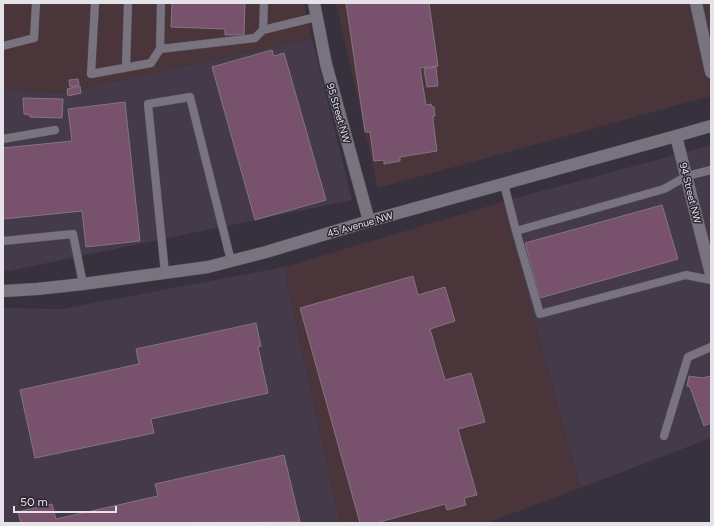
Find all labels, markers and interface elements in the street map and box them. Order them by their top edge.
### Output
street label: 95 Street NW [324,82,353,145]
street label: 94 Street NW [677,161,704,225]
street label: 45 Avenue NW [326,209,395,240]
scale bar [14,488,116,514]
text: 50 m [20,495,48,509]

